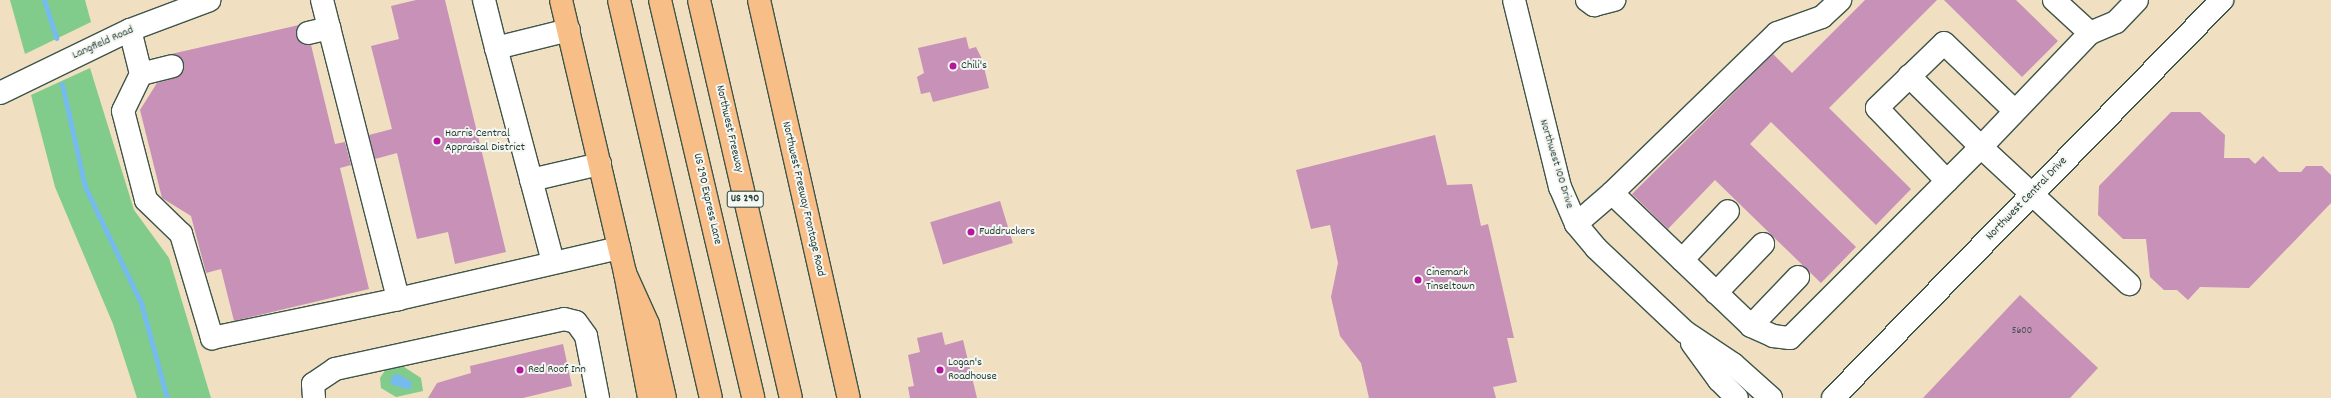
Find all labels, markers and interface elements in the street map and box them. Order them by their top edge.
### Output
street label: Langfield Road [70,23,136,63]
place label: Chili's [961,59,987,73]
marker: Chili's [948,61,958,71]
street label: Northwest Freeway [712,84,746,174]
street label: Northwest 100 Drive [1536,118,1576,210]
street label: Northwest Freeway Frontage Road [778,120,828,278]
place label: Harris Central Appraisal District [445,127,525,155]
marker: Harris Central Appraisal District [432,136,442,146]
street label: US 290 Express Lane [689,152,725,246]
street label: Northwest Central Drive [1983,154,2071,244]
road number: US 290 [726,190,764,208]
place label: Fuddruckers [979,225,1035,239]
marker: Fuddruckers [966,227,976,237]
place label: Cinemark Tinseltown [1426,266,1475,294]
marker: Cinemark Tinseltown [1413,275,1423,285]
house number: 5600 [2012,326,2032,338]
place label: Logan's Roadhouse [948,356,997,384]
place label: Red Roof Inn [528,363,586,377]
marker: Red Roof Inn [515,365,525,375]
marker: Logan's Roadhouse [935,365,945,375]

